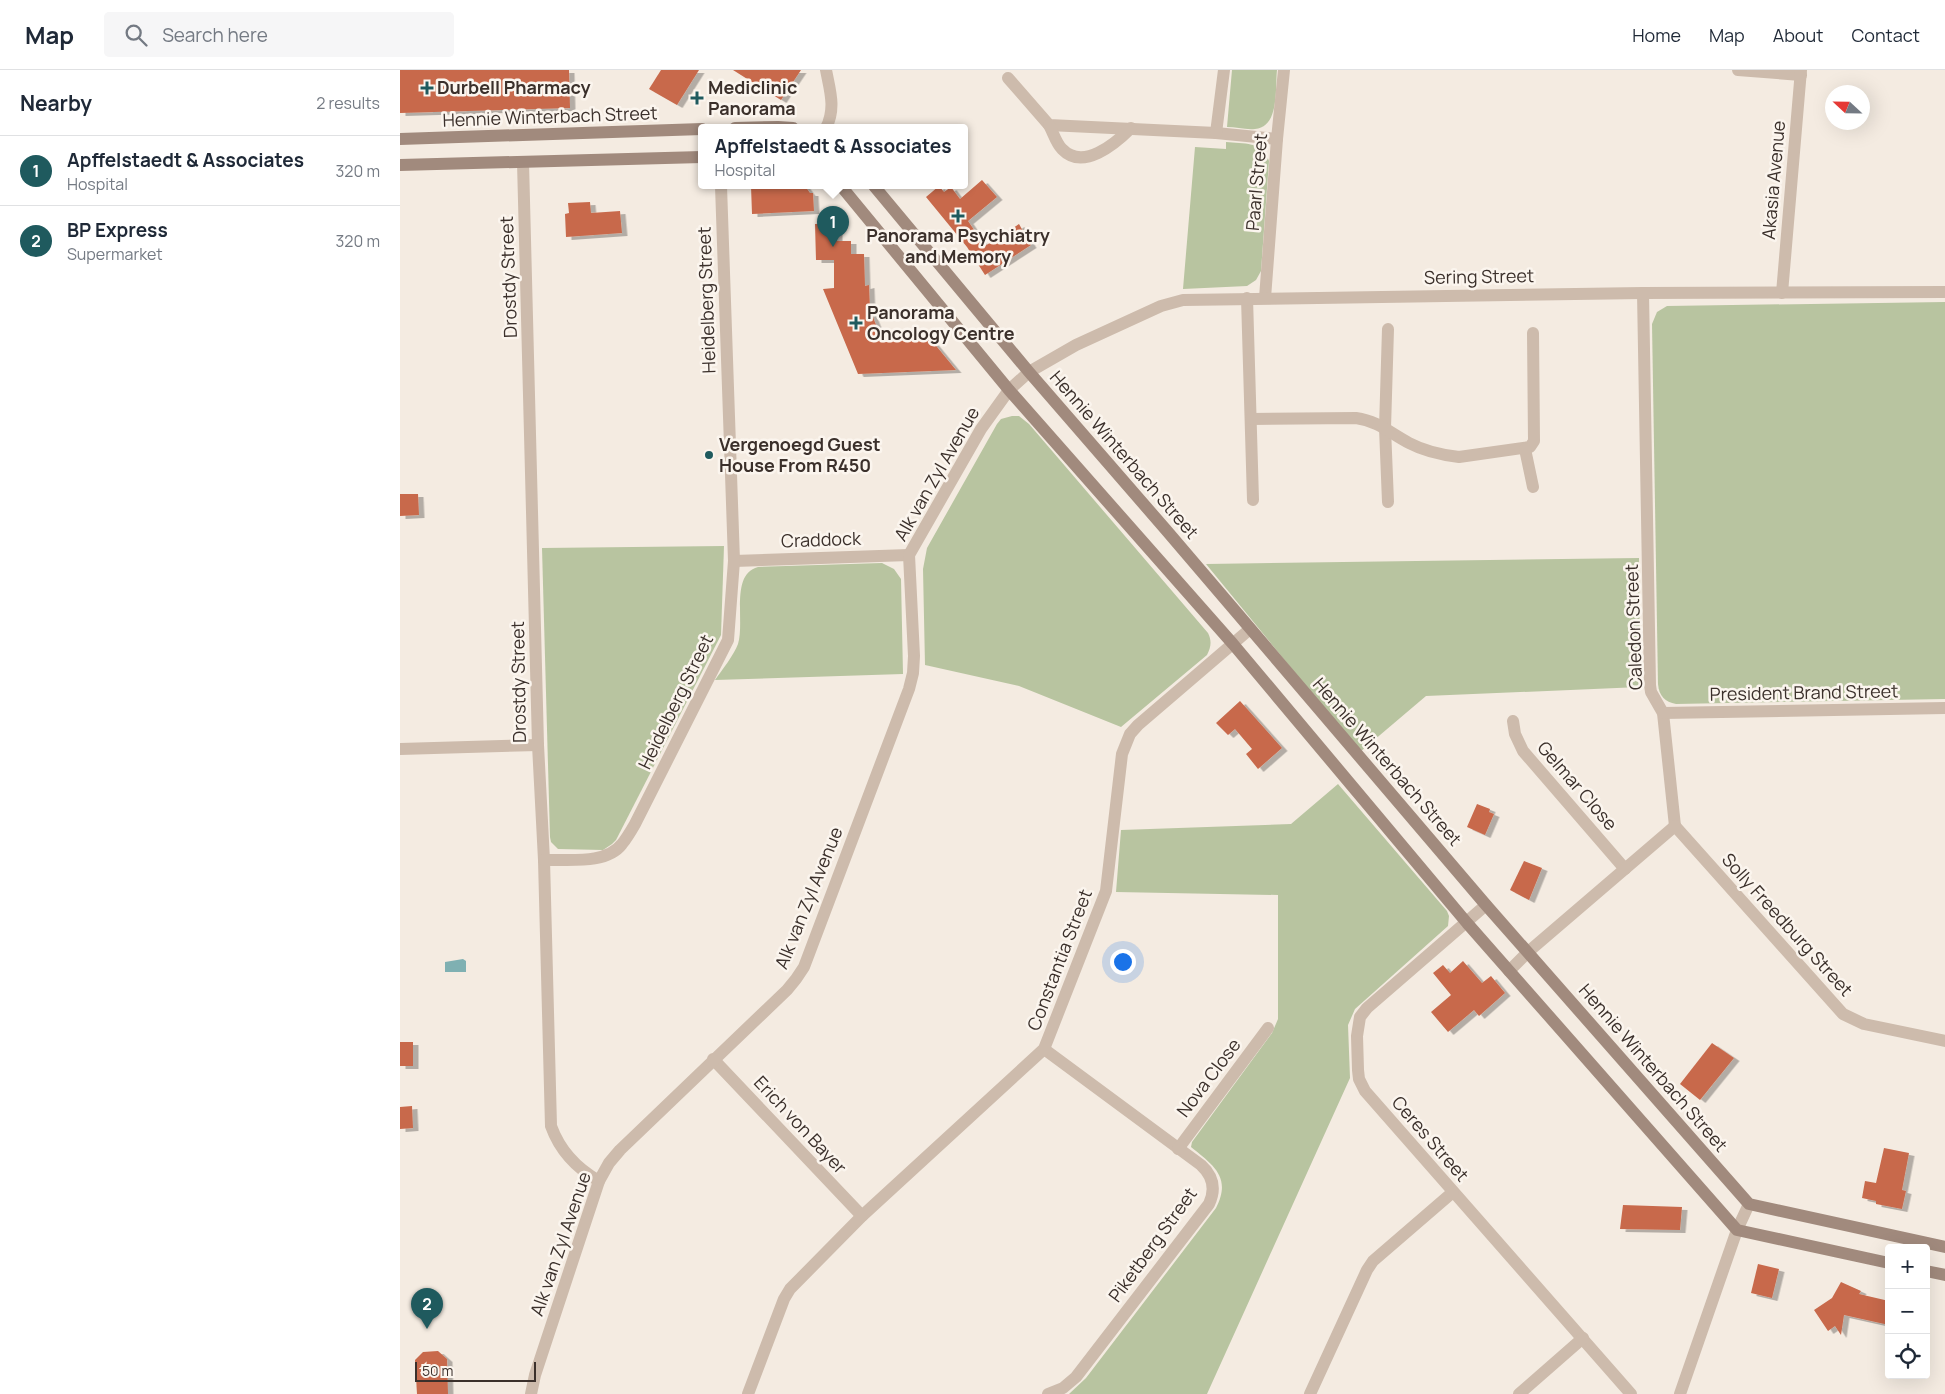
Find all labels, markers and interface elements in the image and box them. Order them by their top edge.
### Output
search box [104,12,454,57]
text: Map [25,18,74,51]
icon: search [122,21,150,49]
text: Search here [162,22,268,48]
text: Home [1632,23,1681,47]
text: Map [1709,23,1745,47]
text: About [1773,23,1823,47]
text: Contact [1851,23,1920,47]
place label: Durbell Pharmacy [437,75,591,99]
place label: Mediclinic Panorama [708,75,797,120]
marker: Durbell Pharmacy [421,82,433,94]
north arrow [1825,85,1870,130]
text: Nearby [20,89,92,117]
marker: Mediclinic Panorama [690,91,704,105]
text: 2 results [316,92,380,114]
street label: Hennie Winterbach Street [442,100,658,132]
street label: Akasia Avenue [1756,119,1790,240]
popup [698,124,968,189]
street label: Paarl Street [1240,132,1272,232]
text: Apffelstaedt & Associates [715,133,951,159]
text: Apffelstaedt & Associates [67,147,304,173]
text: Hospital [715,159,776,181]
text: 1 [32,160,40,182]
text: 320 m [336,160,380,182]
text: Hospital [67,173,128,195]
pin: 1 [817,206,849,247]
marker: Panorama Psychiatry and Memory [951,209,965,223]
street label: Drostdy Street [494,216,522,338]
text: BP Express [67,217,168,243]
place label: Panorama Psychiatry and Memory [866,223,1050,268]
street label: Heidelberg Street [691,226,721,374]
text: 2 [31,230,41,252]
text: 320 m [336,230,380,252]
text: Supermarket [67,243,163,265]
street label: Sering Street [1424,263,1534,289]
place label: Panorama Oncology Centre [867,300,1015,345]
marker: Panorama Oncology Centre [849,316,863,330]
street label: Hennie Winterbach Street [1045,365,1204,543]
street label: Alk van Zyl Avenue [888,402,984,545]
place label: Vergenoegd Guest House From R450 [719,432,880,477]
marker: Vergenoegd Guest House From R450 [703,449,715,461]
street label: Craddock [781,526,862,552]
street label: Caledon Street [1619,564,1647,690]
street label: Drostdy Street [505,621,531,743]
street label: Heidelberg Street [632,630,718,773]
street label: Hennie Winterbach Street [1308,672,1467,850]
street label: President Brand Street [1709,678,1899,706]
street label: Gelmar Close [1532,736,1623,835]
street label: Alk van Zyl Avenue [769,823,847,972]
street label: Solly Freedburg Street [1717,848,1859,1001]
street label: Constantia Street [1021,886,1097,1034]
your location [1110,949,1136,975]
street label: Hennie Winterbach Street [1574,978,1733,1156]
street label: Nova Close [1171,1033,1246,1122]
street label: Erich von Bayer [749,1070,853,1179]
street label: Ceres Street [1387,1090,1475,1186]
street label: Alk van Zyl Avenue [524,1168,596,1319]
street label: Piketberg Street [1103,1182,1202,1306]
map controls [1885,1244,1930,1379]
button: + [1885,1244,1930,1289]
pin: 2 [411,1288,443,1329]
button: − [1885,1289,1930,1334]
button: locate [1885,1334,1930,1379]
scale bar [415,1359,536,1382]
text: 50 m [422,1361,453,1380]

